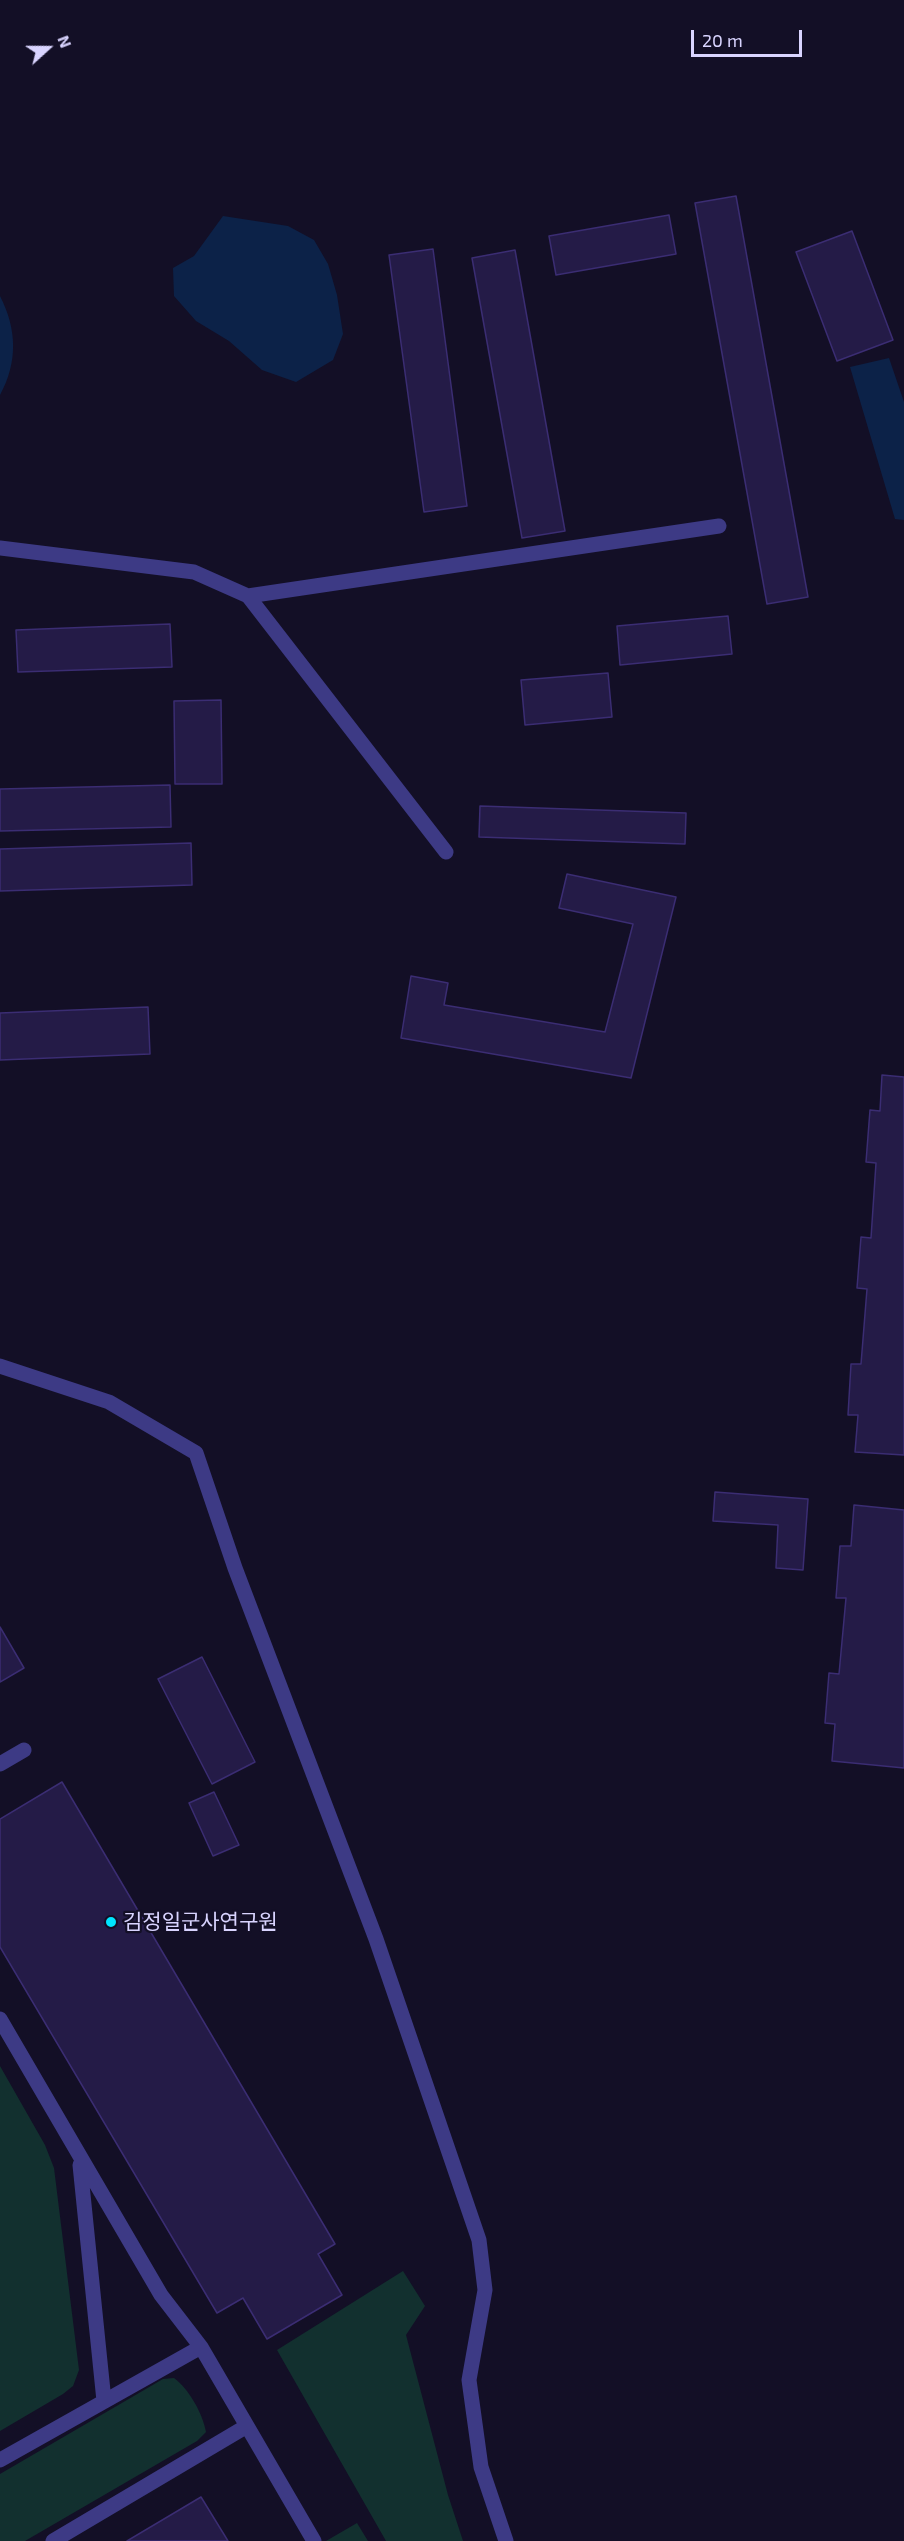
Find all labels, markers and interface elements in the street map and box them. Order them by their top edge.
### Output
north arrow [18,18,78,78]
scale bar [694,18,805,56]
text: 20 m [702,29,743,51]
text: N [54,33,76,50]
place label: 김정일군사연구원 [123,1909,278,1935]
marker: 김정일군사연구원 [104,1915,118,1929]

